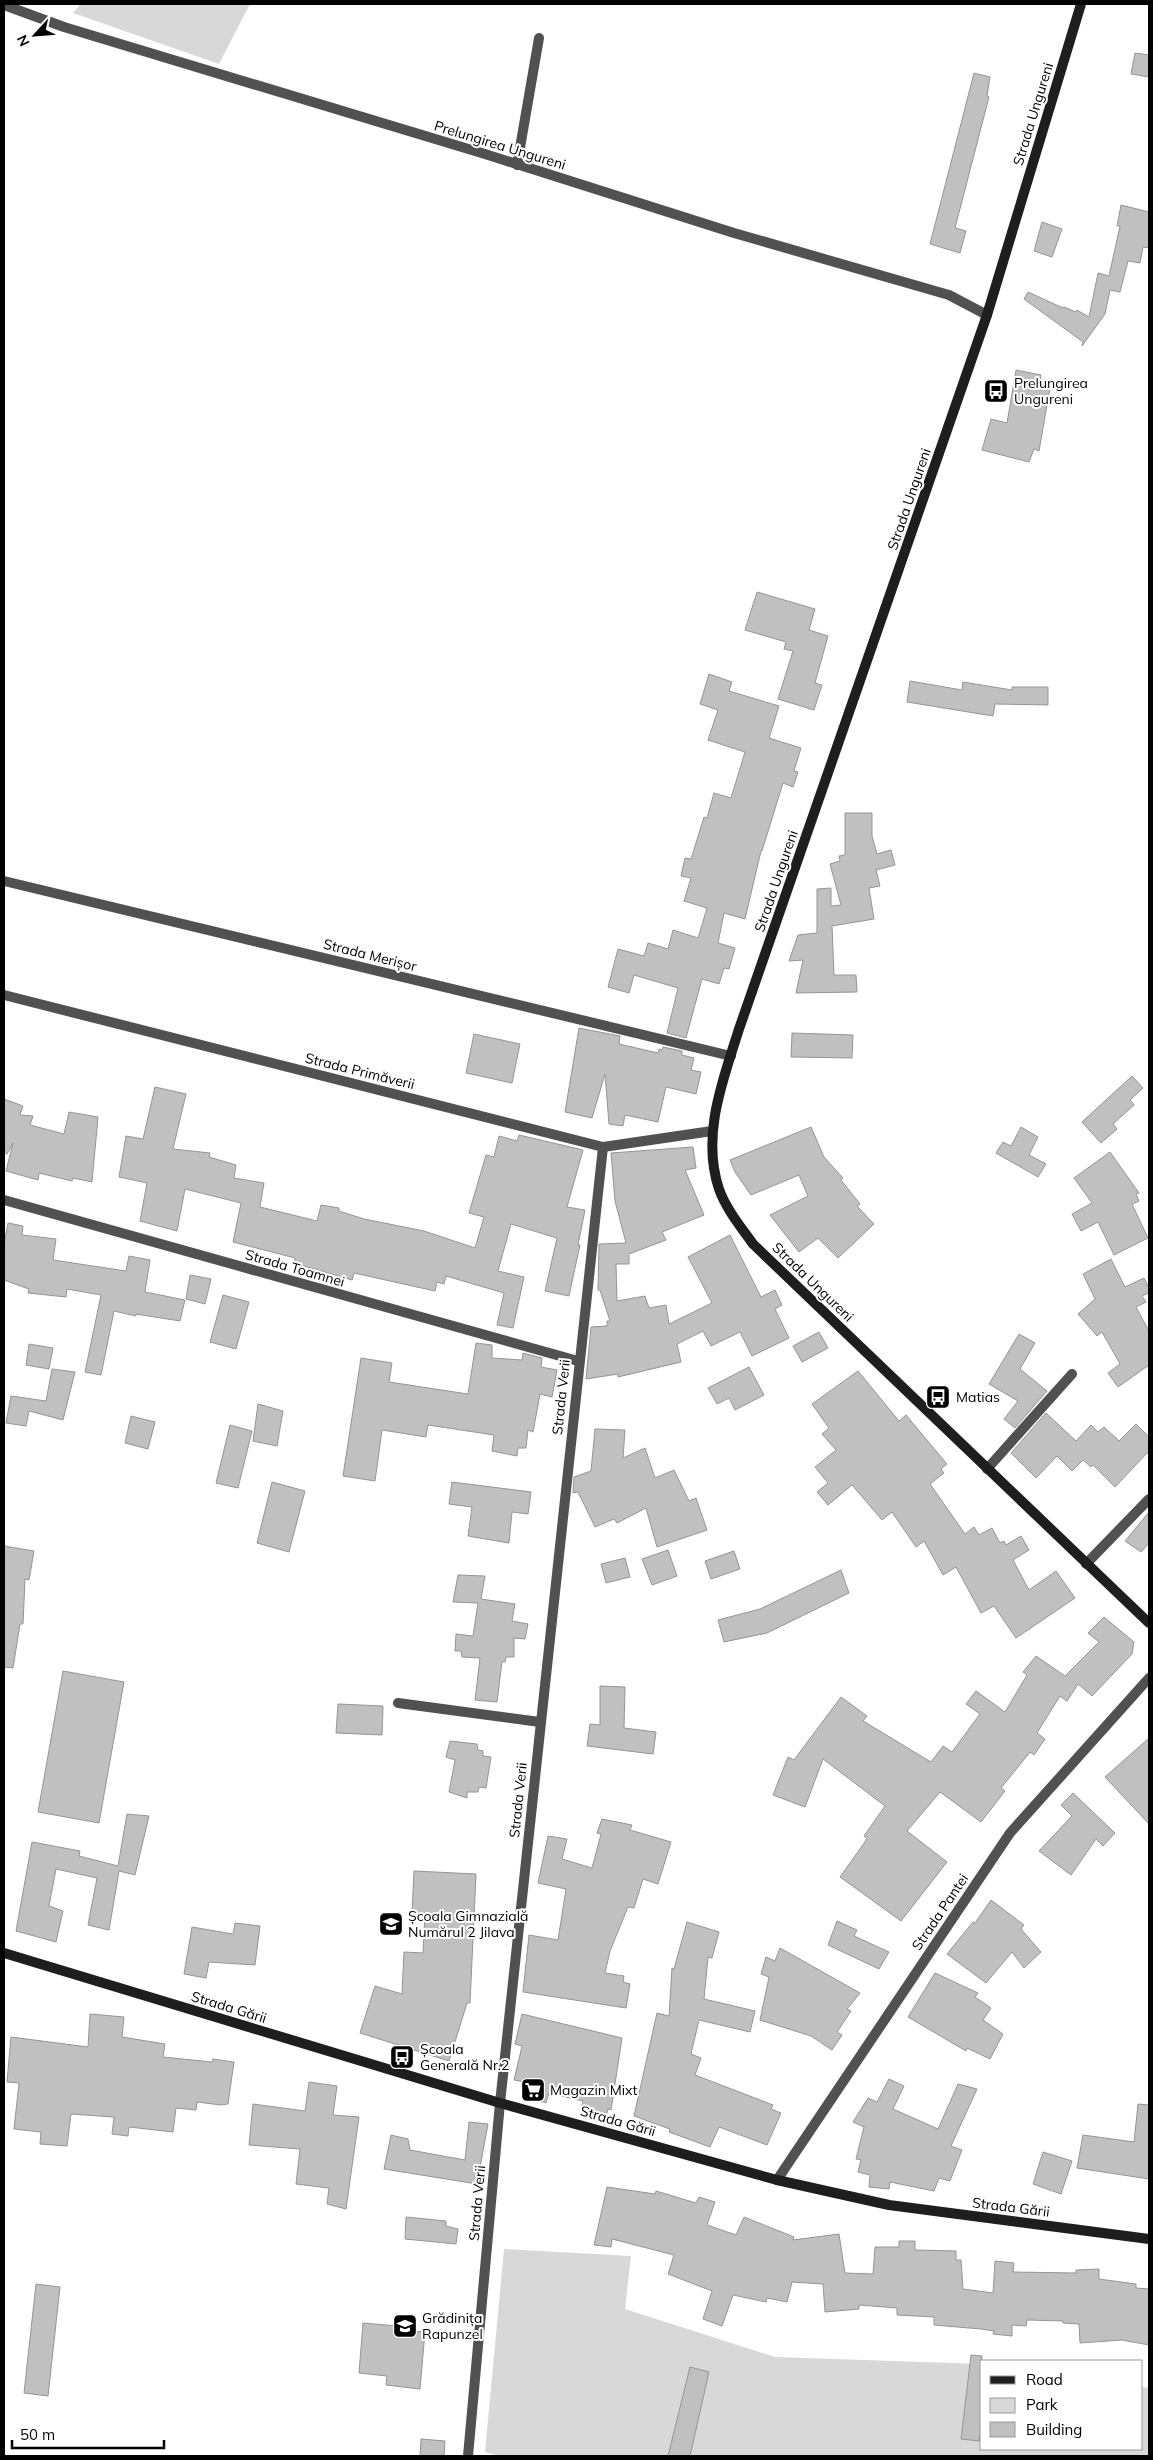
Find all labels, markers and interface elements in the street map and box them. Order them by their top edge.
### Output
north arrow [10,10,60,60]
text: N [13,32,34,49]
street label: Strada Ungureni [1009,60,1057,168]
street label: Prelungirea Ungureni [432,116,568,174]
place label: Prelungirea Ungureni [1014,374,1088,408]
bus stop icon: Prelungirea Ungureni [983,378,1009,404]
street label: Strada Ungureni [883,446,935,552]
street label: Strada Ungureni [750,828,802,934]
street label: Strada Merișor [321,935,419,976]
street label: Strada Primăverii [303,1049,417,1093]
street label: Strada Ungureni [768,1239,858,1325]
street label: Strada Toamnei [243,1245,347,1291]
street label: Strada Verii [548,1358,574,1436]
bus stop icon: Matias [925,1384,951,1410]
place label: Matias [956,1388,1000,1406]
street label: Strada Verii [505,1761,531,1839]
street label: Strada Pantei [908,1870,972,1954]
place label: Școala Gimnazială Numărul 2 Jilava [408,1907,528,1941]
school or university icon: Școala Gimnazială Numărul 2 Jilava [378,1911,404,1937]
street label: Strada Gării [189,1987,269,2027]
place label: Școala Generală Nr.2 [420,2040,509,2074]
bus stop icon: Școala Generală Nr.2 [389,2044,415,2070]
supermarket icon: Magazin Mixt [520,2077,546,2103]
place label: Magazin Mixt [550,2081,638,2099]
street label: Strada Gării [578,2102,658,2140]
street label: Strada Verii [465,2164,489,2242]
street label: Strada Gării [971,2193,1051,2221]
place label: Grădinița Rapunzel [422,2309,483,2343]
school or university icon: Grădinița Rapunzel [392,2313,418,2339]
legend [980,2360,1143,2450]
text: Road [1026,2370,1063,2389]
text: Park [1026,2395,1058,2414]
scale bar [12,2418,165,2450]
text: Building [1026,2420,1082,2439]
text: 50 m [20,2425,55,2444]

